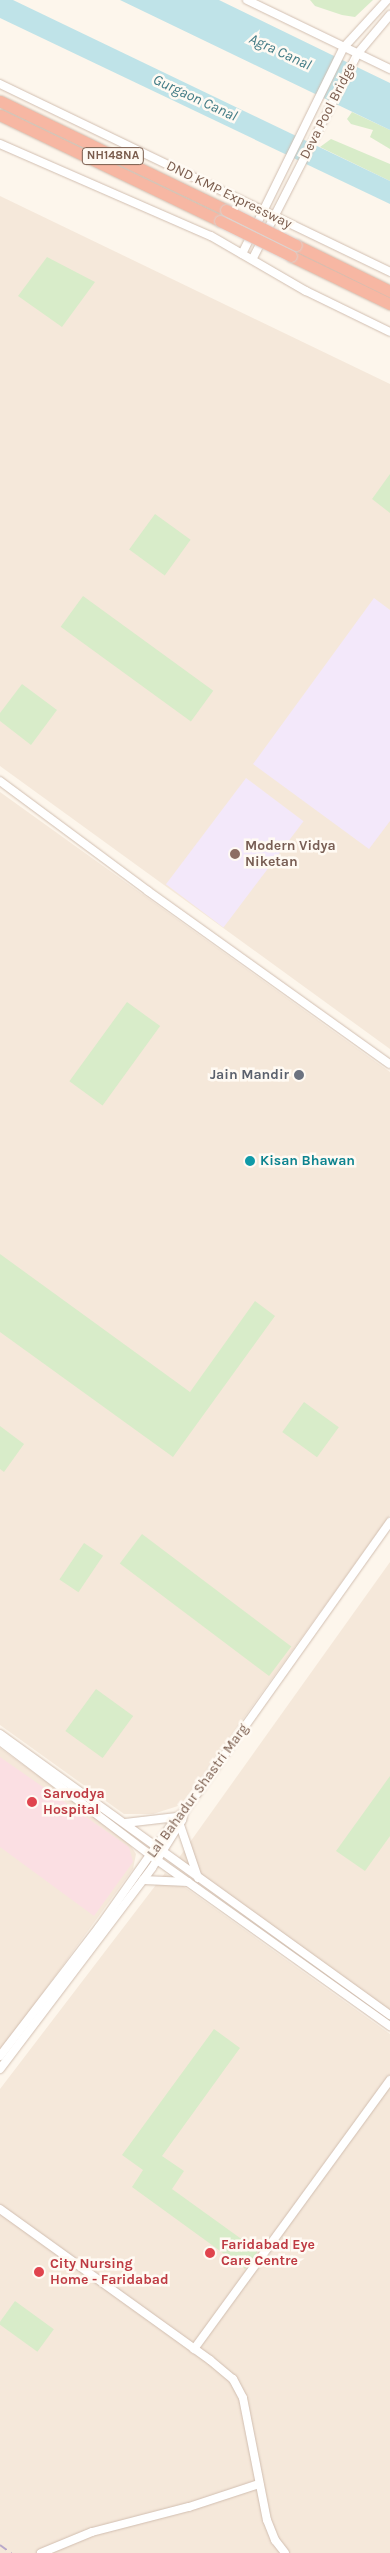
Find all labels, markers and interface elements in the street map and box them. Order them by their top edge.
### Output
water label: Agra Canal [246,30,314,74]
street label: Deva Pool Bridge [296,60,360,162]
water label: Gurgaon Canal [150,71,240,125]
road number: NH148NA [82,146,144,166]
street label: DND KMP Expressway [164,157,294,233]
place label: Modern Vidya Niketan [245,838,336,870]
marker: Modern Vidya Niketan [229,848,241,860]
place label: Jain Mandir [210,1067,289,1083]
marker: Jain Mandir [293,1069,305,1081]
place label: Kisan Bhawan [260,1153,355,1169]
marker: Kisan Bhawan [244,1155,256,1167]
street label: Lal Bahadur Shastri Marg [144,1721,252,1861]
place label: Sarvodya Hospital [43,1786,105,1818]
marker: Sarvodya Hospital [25,1795,39,1809]
place label: Faridabad Eye Care Centre [221,2237,315,2270]
marker: Faridabad Eye Care Centre [203,2246,217,2260]
place label: City Nursing Home - Faridabad [50,2256,169,2288]
marker: City Nursing Home - Faridabad [32,2265,46,2279]

